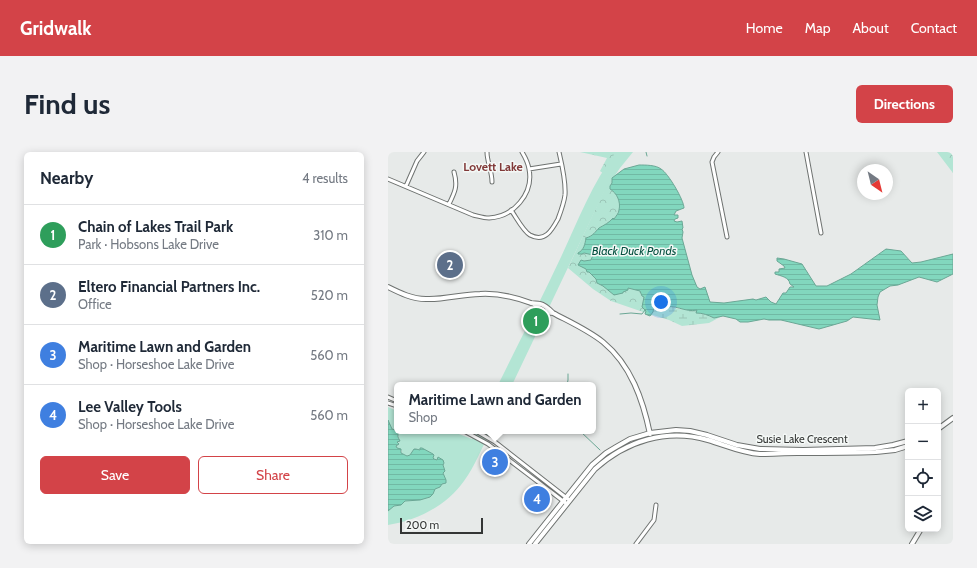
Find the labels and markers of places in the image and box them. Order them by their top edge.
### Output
pin: 2 [437,250,463,280]
pin: 1 [523,306,549,336]
pin: 3 [482,447,508,477]
pin: 4 [524,484,550,514]

